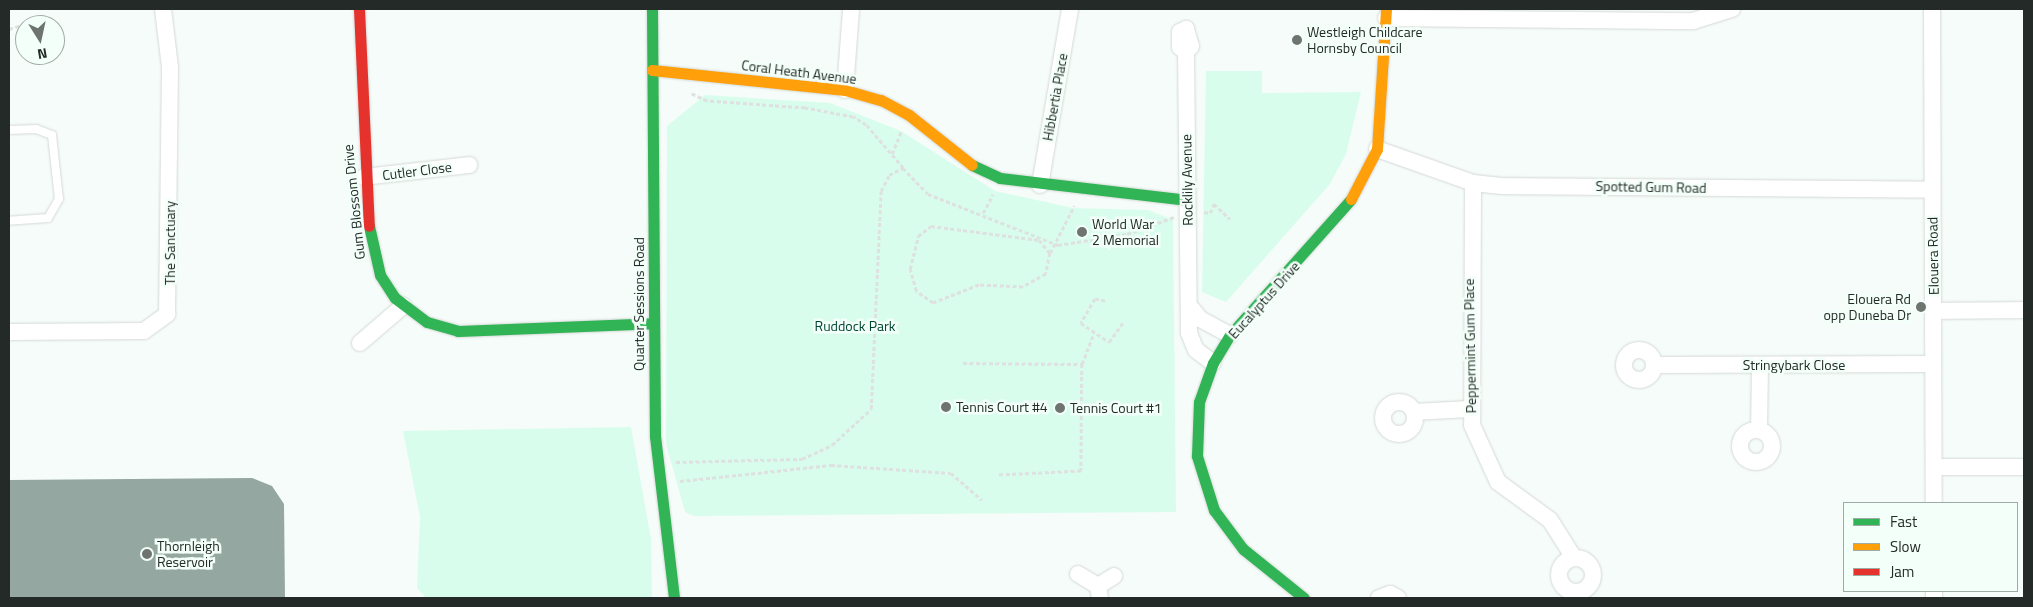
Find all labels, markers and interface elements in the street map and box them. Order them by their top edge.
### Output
north arrow [15,15,65,65]
place label: Westleigh Childcare Hornsby Council [1307,24,1423,56]
marker: Westleigh Childcare Hornsby Council [1291,34,1303,46]
text: N [36,43,49,65]
street label: Hibbertia Place [1039,52,1071,142]
street label: Coral Heath Avenue [741,57,857,87]
street label: Rocklily Avenue [1178,134,1196,226]
street label: Gum Blossom Drive [340,143,368,261]
street label: Cutler Close [381,158,453,184]
street label: Spotted Gum Road [1595,178,1707,196]
street label: The Sanctuary [162,201,178,285]
place label: World War 2 Memorial [1092,216,1159,248]
street label: Elouera Road [1924,217,1942,295]
marker: World War 2 Memorial [1076,226,1088,238]
street label: Quarter Sessions Road [631,237,647,371]
street label: Eucalyptus Drive [1225,258,1303,342]
street label: Peppermint Gum Place [1460,279,1480,413]
place label: Elouera Rd opp Duneba Dr [1823,291,1911,324]
marker: Elouera Rd opp Duneba Dr [1915,301,1927,313]
park label: Ruddock Park [815,318,895,334]
street label: Stringybark Close [1743,357,1845,373]
place label: Tennis Court #4 [956,399,1048,415]
place label: Tennis Court #1 [1070,400,1162,416]
marker: Tennis Court #4 [940,401,952,413]
marker: Tennis Court #1 [1054,402,1066,414]
legend [1843,502,2018,592]
text: Fast [1890,510,1917,533]
text: Slow [1890,535,1921,558]
place label: Thornleigh Reservoir [157,538,220,570]
marker: Thornleigh Reservoir [141,548,153,560]
text: Jam [1890,560,1914,583]

